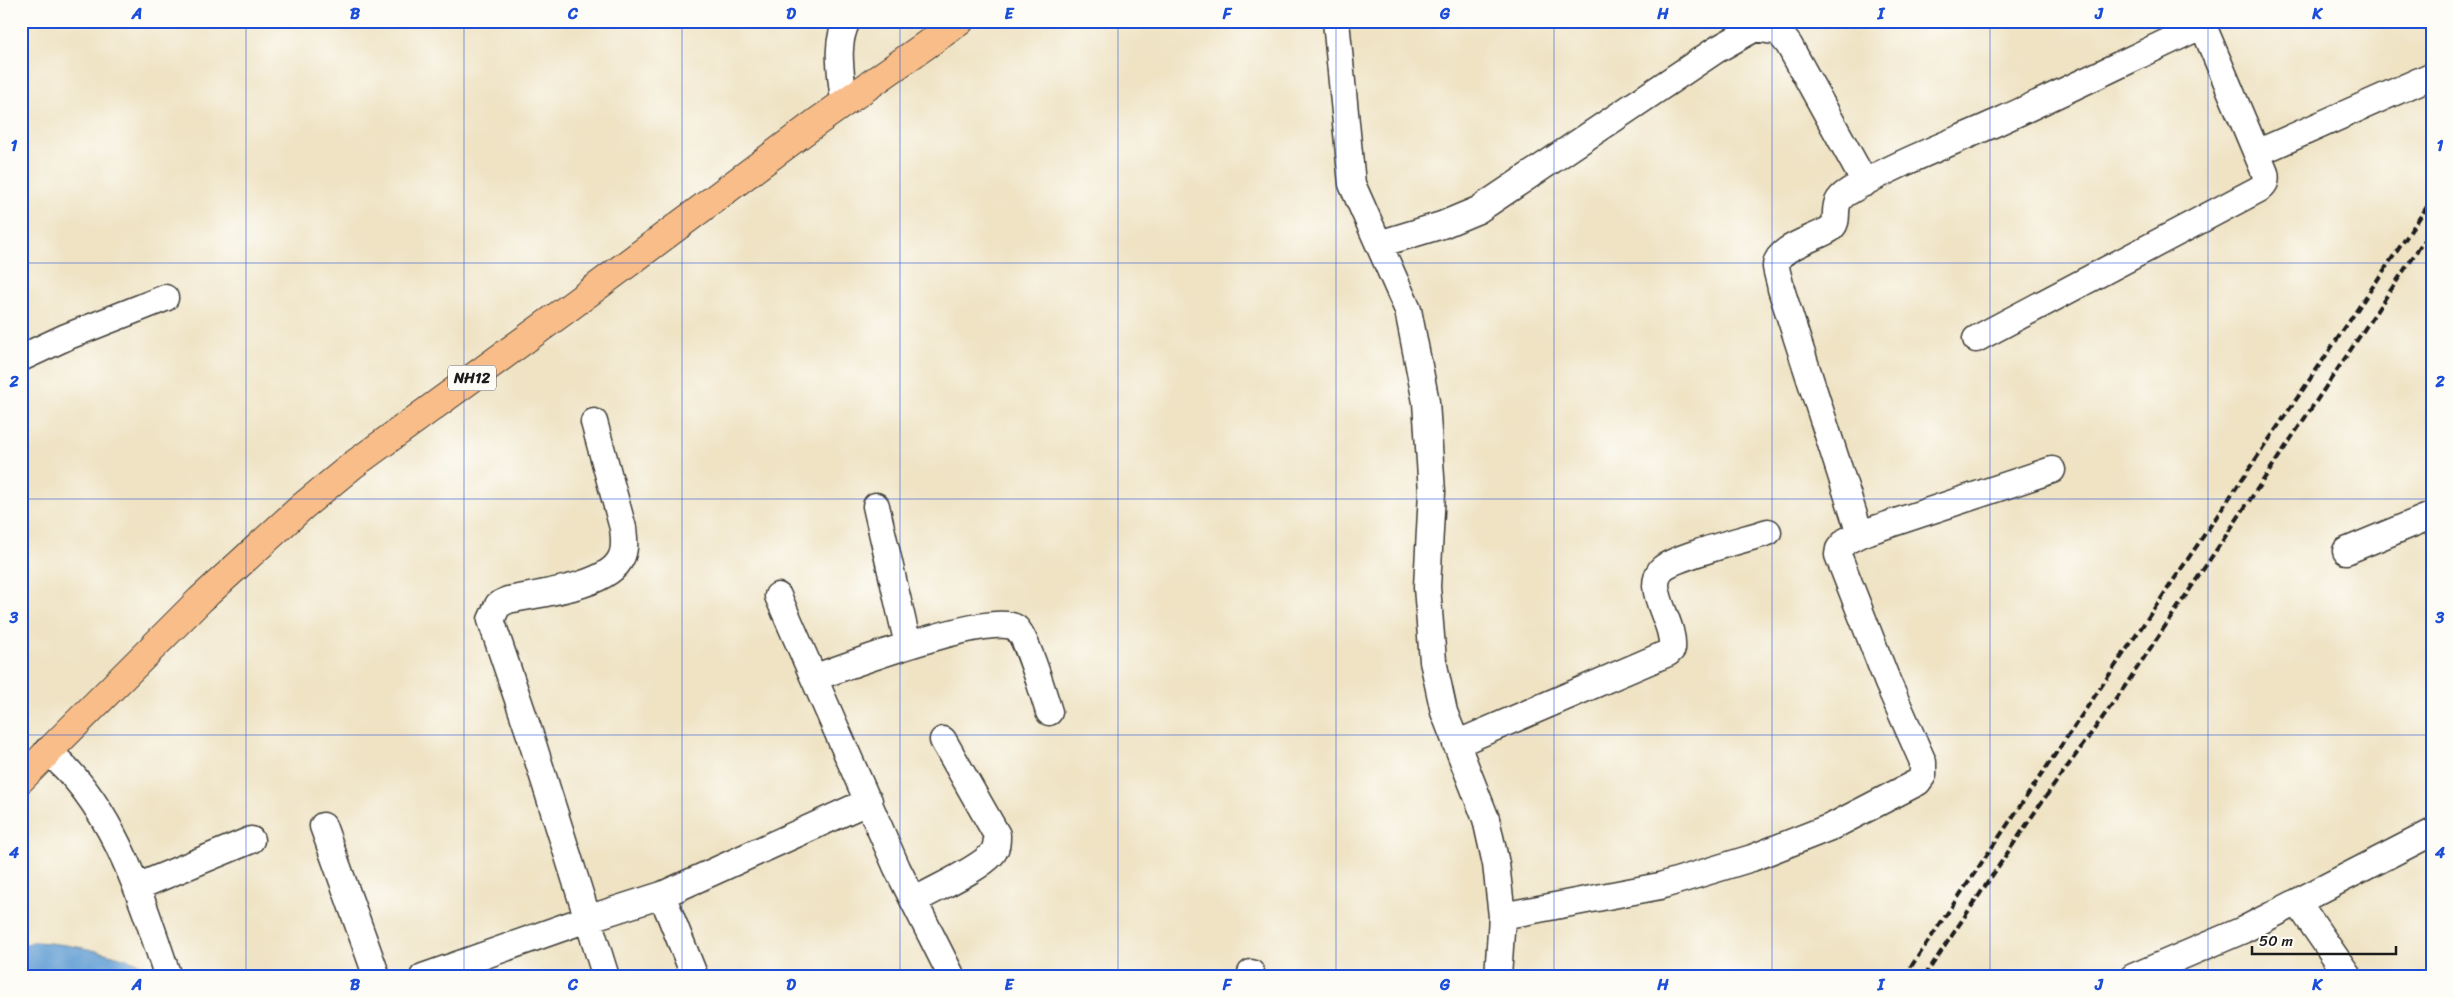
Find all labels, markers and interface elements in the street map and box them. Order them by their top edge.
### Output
text: A [131,0,142,28]
text: B [350,0,361,28]
text: C [567,0,579,28]
text: D [786,0,796,28]
text: E [1005,0,1015,28]
text: F [1222,0,1233,28]
text: G [1439,0,1451,28]
text: H [1656,0,1669,28]
text: I [1877,0,1886,28]
text: J [2094,0,2104,28]
text: K [2311,0,2323,28]
text: 1 [11,131,18,160]
text: 1 [2437,131,2444,160]
road number: NH12 [448,366,496,390]
text: 2 [8,367,19,396]
text: 2 [2434,367,2445,396]
text: 3 [9,603,19,632]
text: 3 [2435,603,2445,632]
text: 4 [8,838,19,867]
text: 4 [2434,838,2445,867]
scale bar [2252,923,2395,955]
text: 50 m [2259,928,2294,954]
text: A [131,970,142,998]
text: B [350,970,361,998]
text: C [567,970,579,998]
text: D [786,970,796,998]
text: E [1005,970,1015,998]
text: F [1222,970,1233,998]
text: G [1439,970,1451,998]
text: H [1656,970,1669,998]
text: I [1877,970,1886,998]
text: J [2094,970,2104,998]
text: K [2311,970,2323,998]

